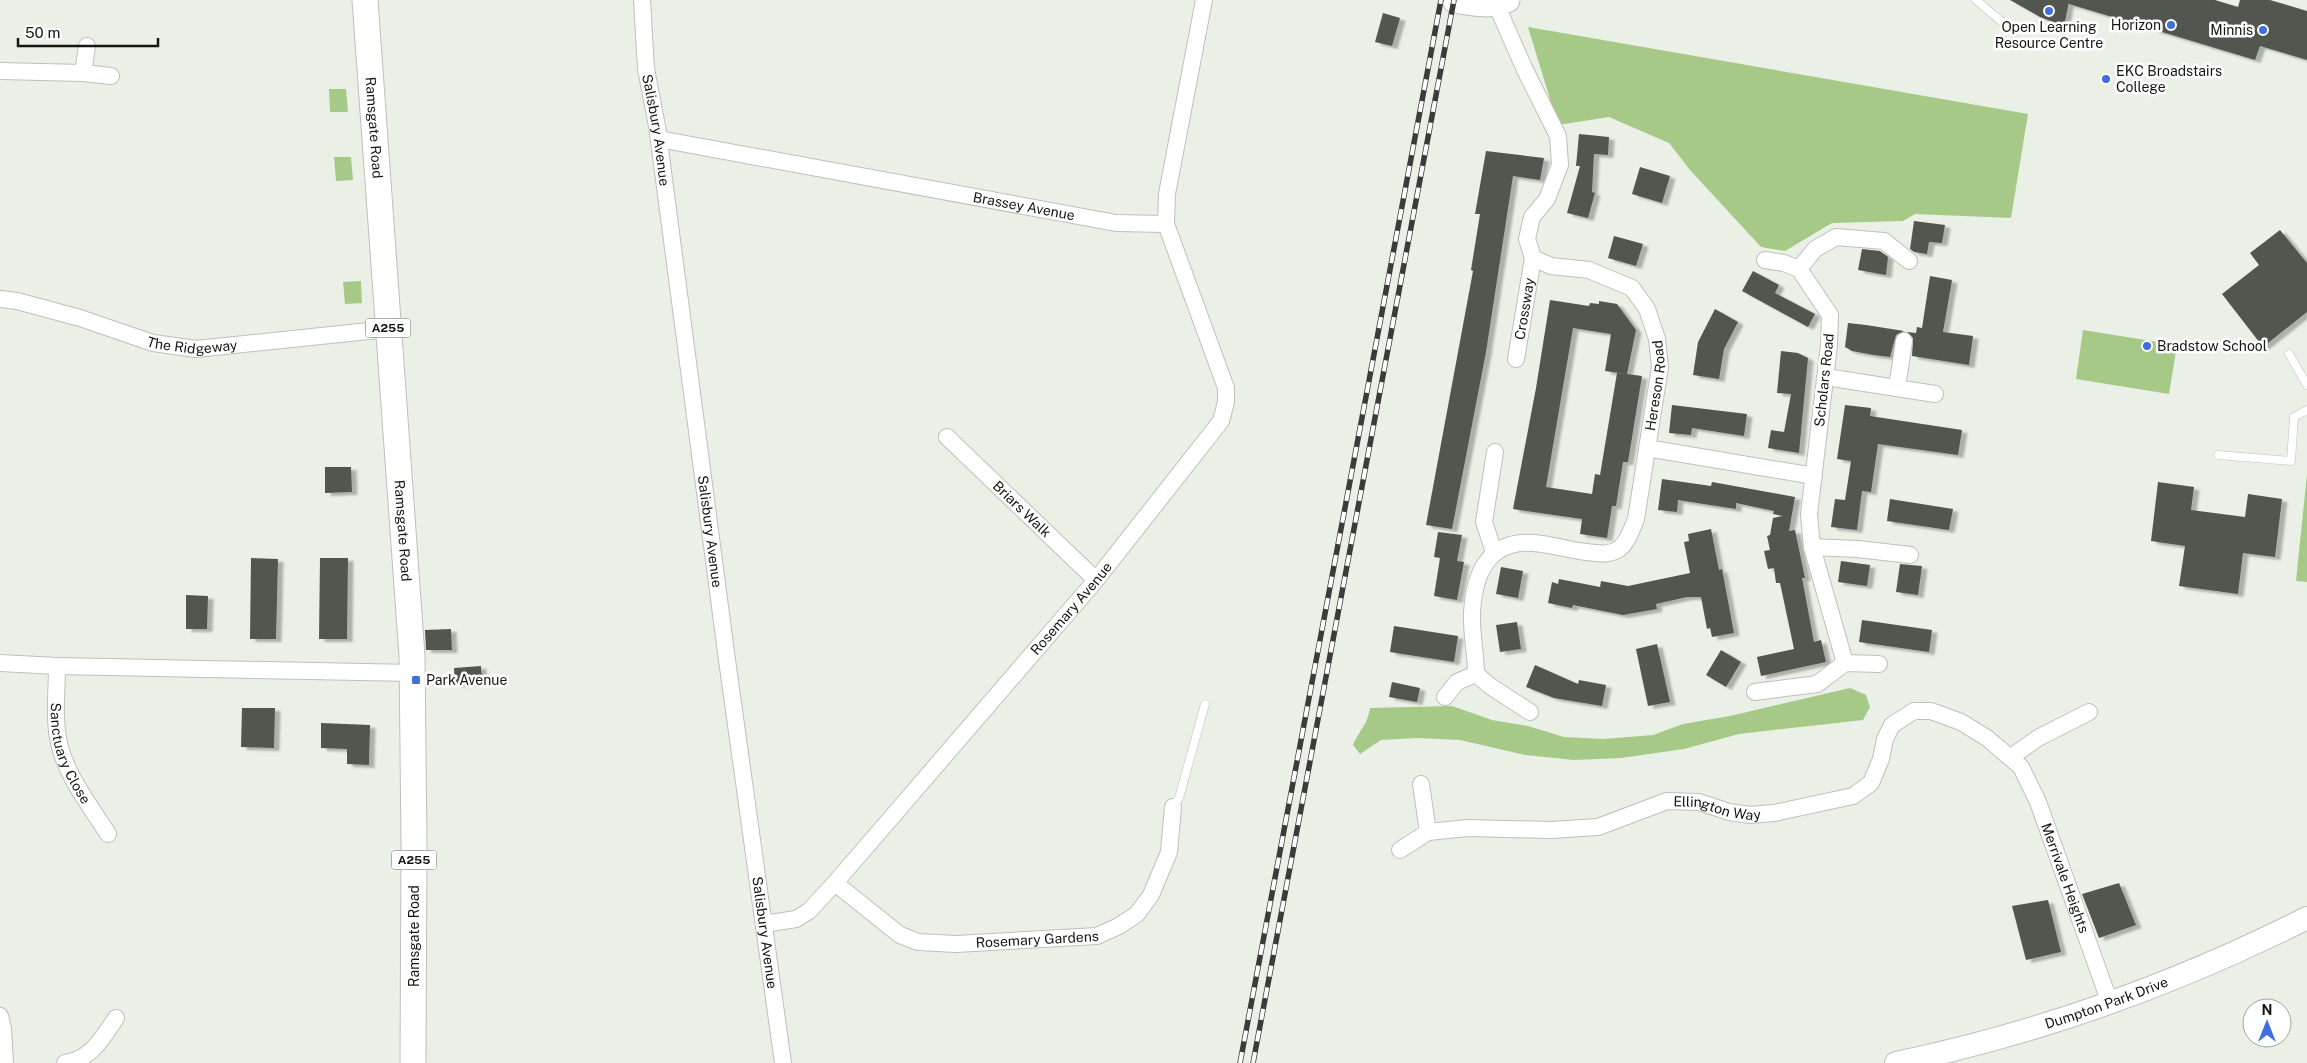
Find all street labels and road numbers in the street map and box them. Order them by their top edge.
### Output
street label: Salisbury Avenue [639,73,673,187]
street label: Ramsgate Road [363,76,386,179]
street label: Brassey Avenue [972,189,1076,223]
street label: Crossway [1511,276,1538,341]
road number: A255 [366,318,410,338]
street label: The Ridgeway [145,333,239,357]
street label: Scholars Road [1811,333,1837,427]
street label: Hereson Road [1642,339,1668,432]
street label: Salisbury Avenue [695,474,725,589]
street label: Briars Walk [990,478,1054,541]
street label: Ramsgate Road [391,479,415,582]
street label: Rosemary Avenue [1027,559,1115,658]
street label: Sanctuary Close [48,703,94,807]
street label: Ellington Way [1673,793,1762,823]
street label: Merrivale Heights [2038,821,2092,935]
road number: A255 [392,850,436,870]
street label: Salisbury Avenue [749,876,781,990]
street label: Ramsgate Road [406,885,422,987]
street label: Rosemary Gardens [975,928,1099,951]
street label: Dumpton Park Drive [2043,974,2170,1032]

